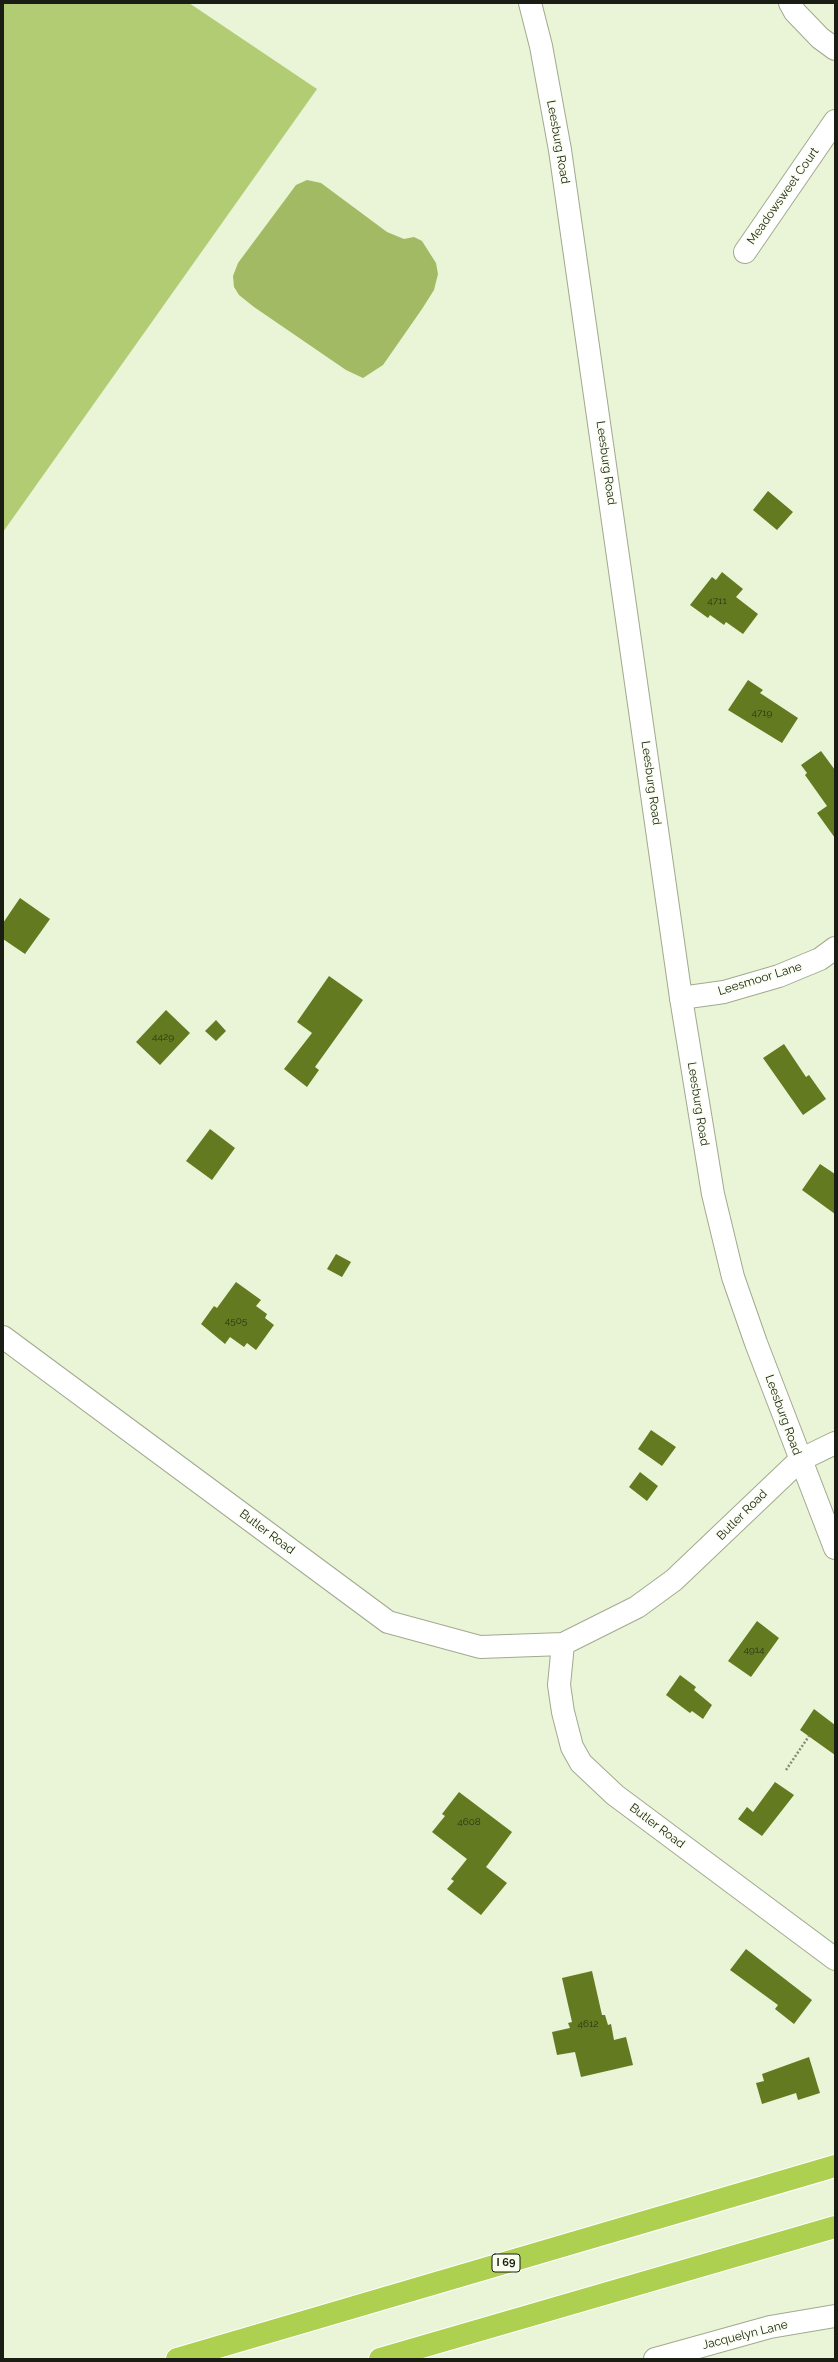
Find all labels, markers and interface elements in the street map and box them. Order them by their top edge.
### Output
street label: Leesburg Road [544,99,572,185]
street label: Meadowsweet Court [744,145,822,247]
street label: Leesburg Road [593,420,619,506]
house number: 4711 [707,595,727,607]
house number: 4719 [752,707,772,719]
street label: Leesburg Road [638,740,664,826]
street label: Leesmoor Lane [716,959,804,999]
house number: 4429 [152,1031,174,1043]
street label: Leesburg Road [684,1061,712,1147]
house number: 4505 [225,1315,247,1327]
street label: Leesburg Road [762,1373,804,1457]
street label: Butler Road [714,1487,770,1543]
street label: Butler Road [237,1507,297,1557]
house number: 4914 [743,1644,765,1656]
street label: Butler Road [627,1801,687,1851]
house number: 4608 [457,1816,481,1828]
house number: 4612 [578,2018,598,2030]
road number: I 69 [492,2254,520,2272]
street label: Jacquelyn Lane [701,2317,789,2353]

